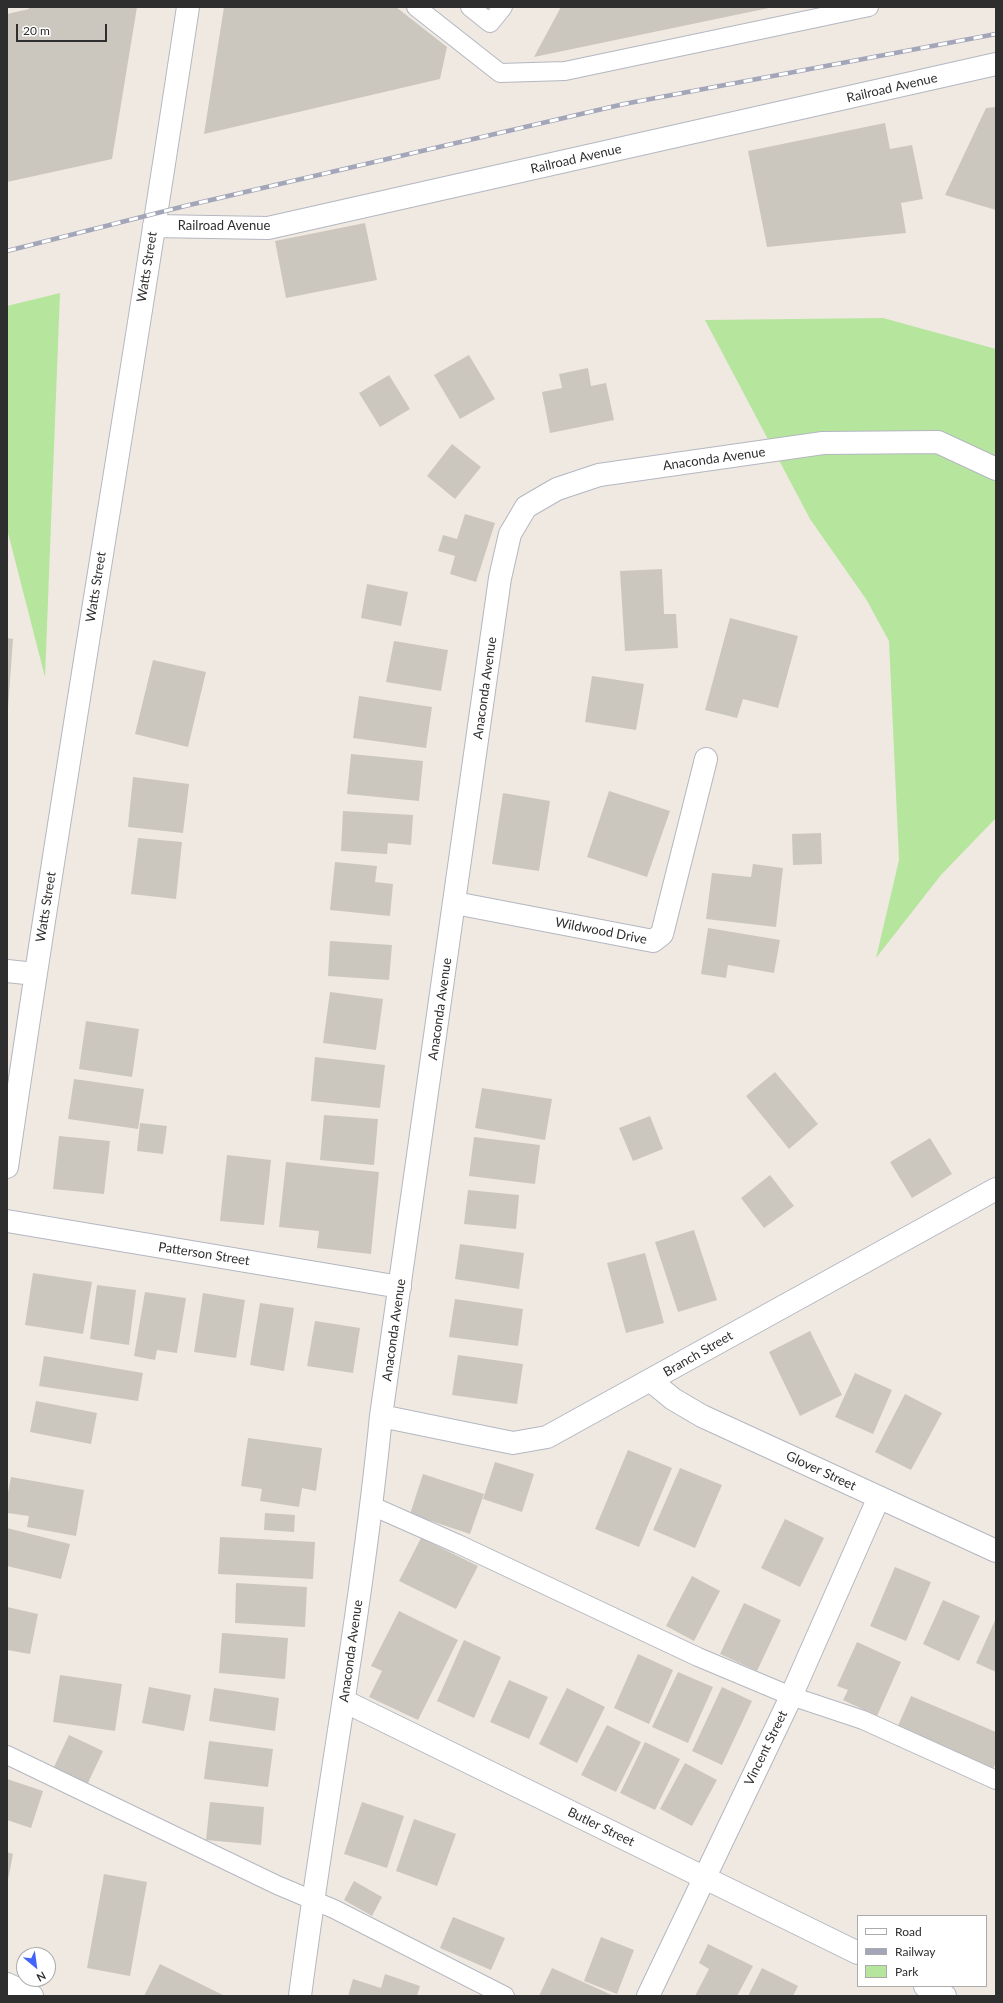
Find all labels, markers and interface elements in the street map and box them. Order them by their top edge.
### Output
scale bar [18,16,109,42]
text: 20 m [23,23,50,38]
street label: Railroad Avenue [845,70,939,106]
street label: Railroad Avenue [529,141,623,177]
street label: Railroad Avenue [178,218,270,234]
street label: Watts Street [134,231,160,303]
street label: Anaconda Avenue [662,444,766,474]
street label: Watts Street [83,551,109,623]
street label: Anaconda Avenue [470,636,500,740]
street label: Watts Street [33,871,59,943]
street label: Wildwood Drive [554,914,648,948]
street label: Anaconda Avenue [425,957,455,1061]
street label: Patterson Street [157,1239,251,1269]
street label: Anaconda Avenue [379,1278,409,1382]
street label: Branch Street [660,1328,736,1380]
street label: Glover Street [784,1448,858,1494]
street label: Anaconda Avenue [336,1599,366,1703]
street label: Vincent Street [741,1708,791,1788]
street label: Butler Street [565,1804,637,1850]
legend [857,1915,987,1987]
text: Road [895,1924,922,1939]
text: Railway [895,1944,935,1959]
north arrow [16,1947,56,1987]
text: Park [895,1964,918,1979]
text: N [35,1969,48,1985]

